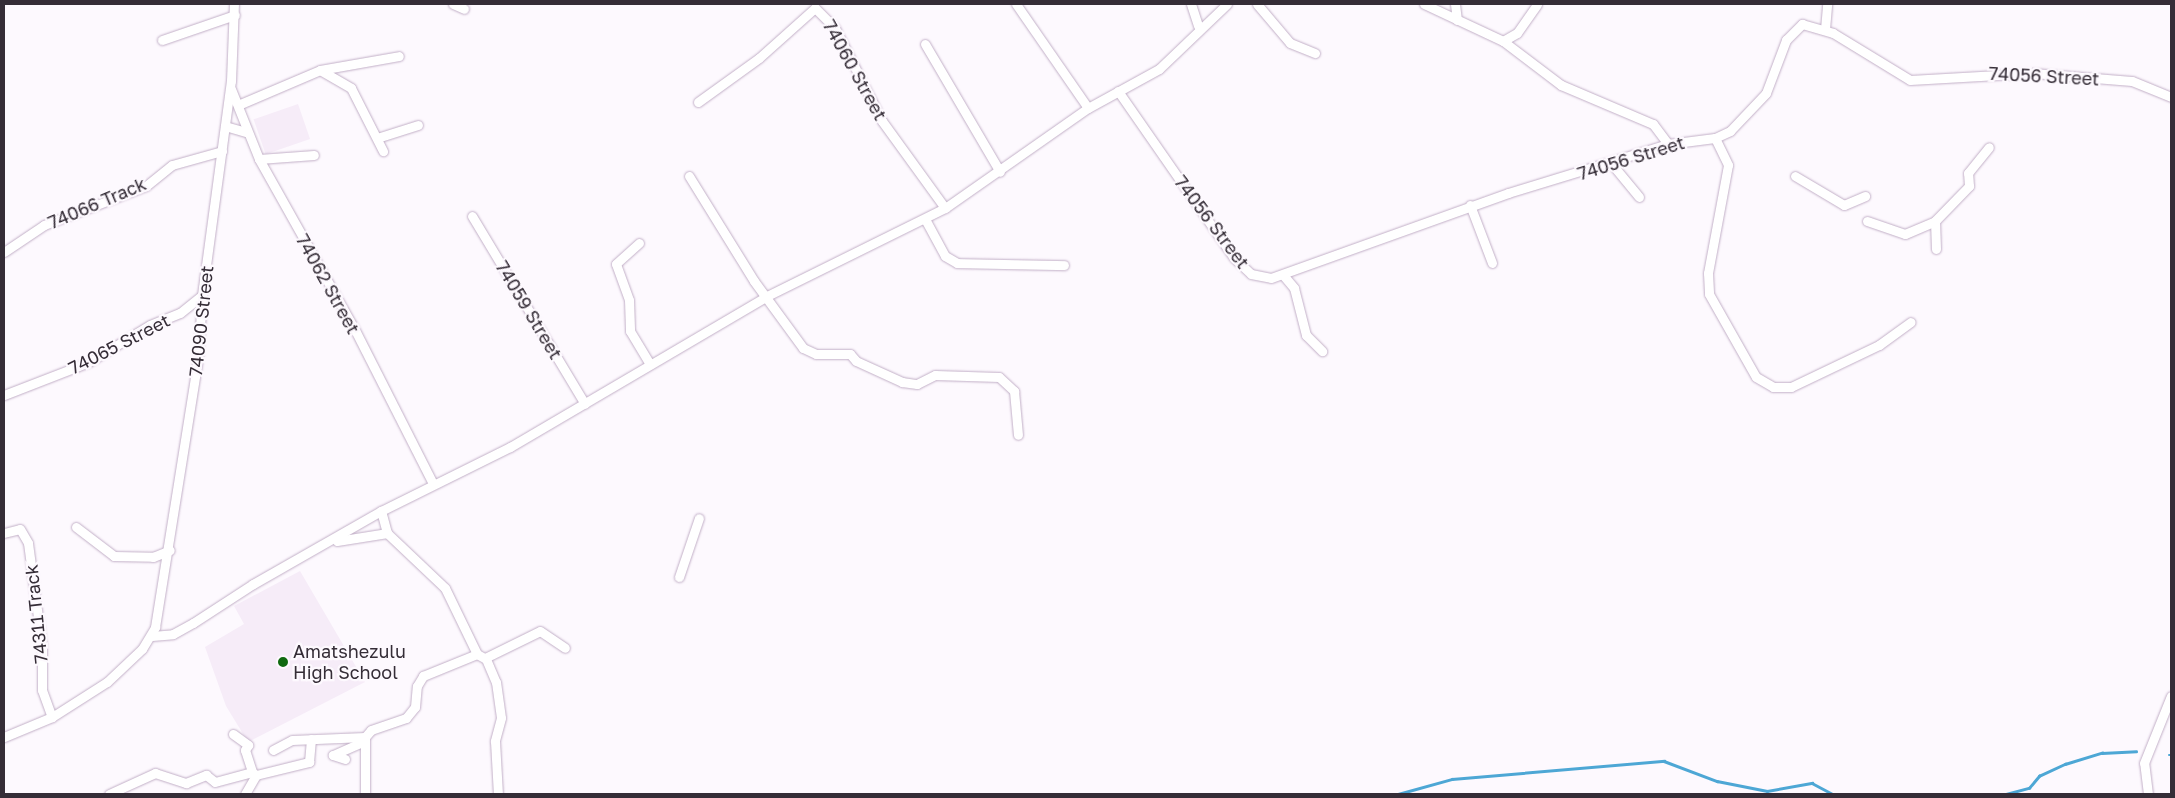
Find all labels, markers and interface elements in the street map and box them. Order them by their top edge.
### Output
street label: 74060 Street [819,16,891,124]
street label: 74056 Street [1988,62,2100,90]
street label: 74056 Street [1575,131,1687,185]
street label: 74056 Street [1170,171,1254,273]
street label: 74066 Track [45,173,149,233]
street label: 74062 Street [292,230,364,338]
street label: 74059 Street [491,257,567,363]
street label: 74090 Street [184,264,218,378]
street label: 74065 Street [65,309,173,379]
street label: 74311 Track [20,563,52,665]
place label: Amatshezulu High School [293,641,406,684]
marker: Amatshezulu High School [277,656,289,668]

